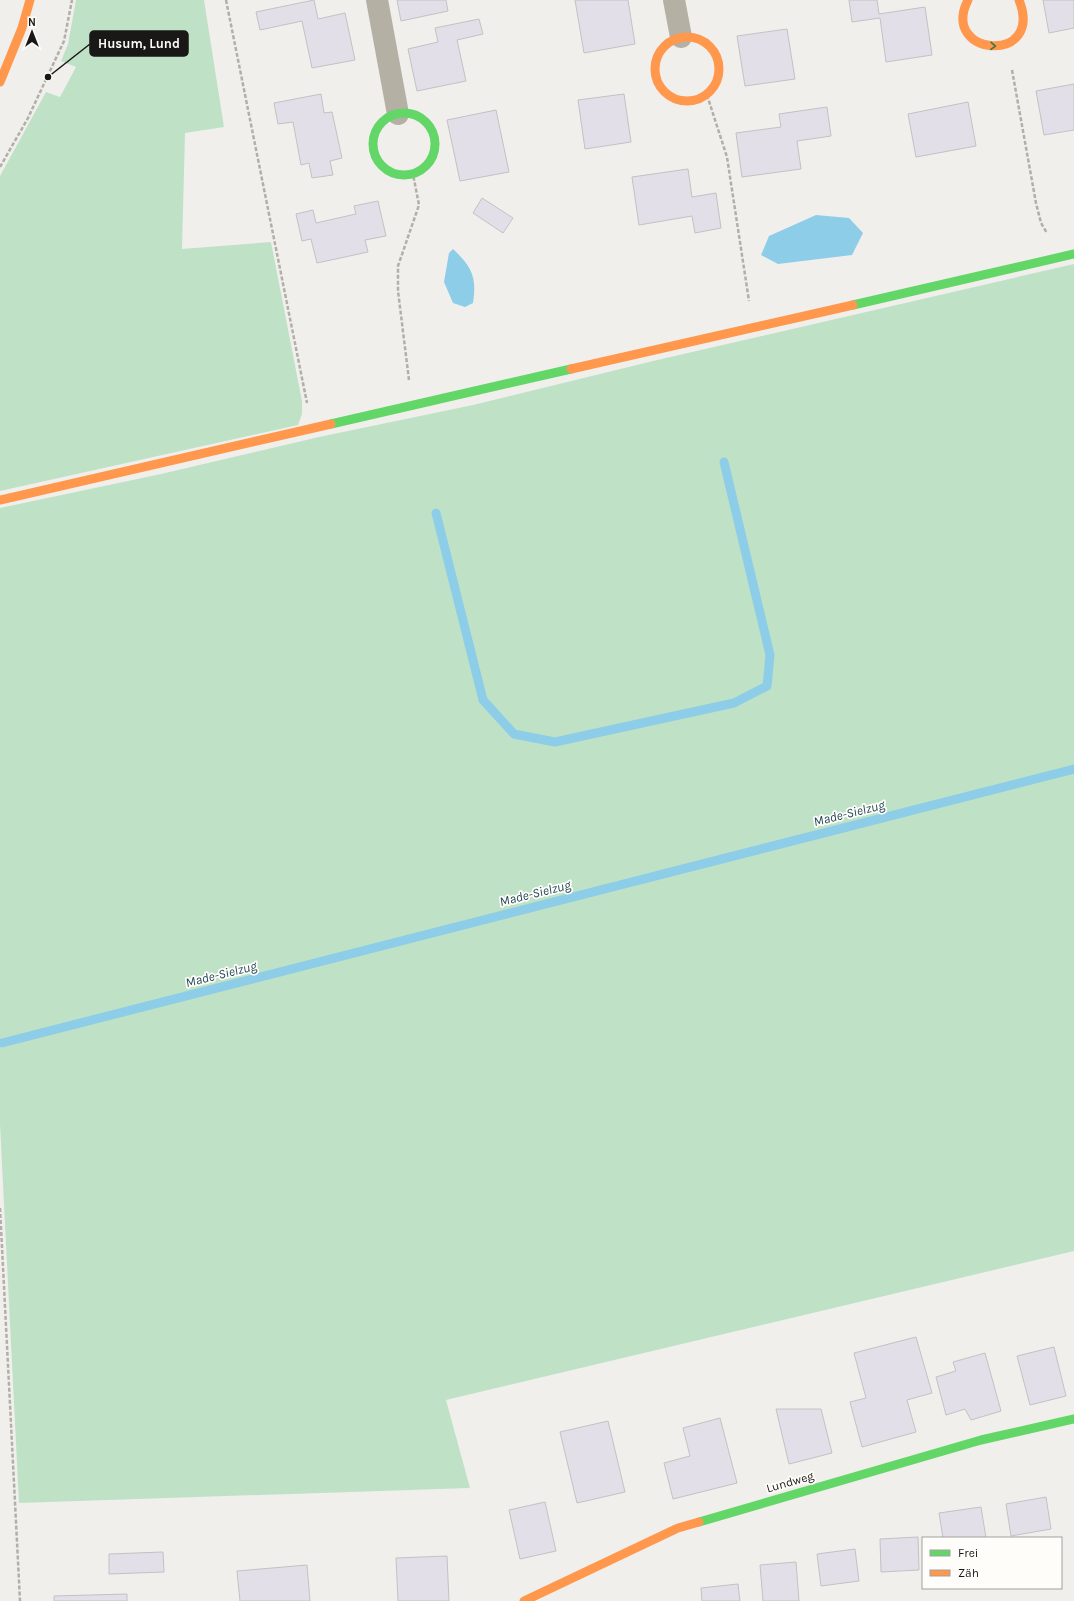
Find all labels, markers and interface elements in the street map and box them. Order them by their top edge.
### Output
north arrow [12,12,52,52]
text: N [28,16,36,29]
callout: Husum, Lund [90,31,188,56]
text: Husum, Lund [98,36,180,51]
one-way arrow [990,42,996,51]
water label: Made-Sielzug [812,797,887,829]
water label: Made-Sielzug [498,877,573,909]
water label: Made-Sielzug [184,958,259,990]
street label: Lundweg [765,1468,816,1495]
legend [922,1537,1062,1589]
text: Frei [958,1546,978,1560]
text: Zäh [958,1566,979,1580]

